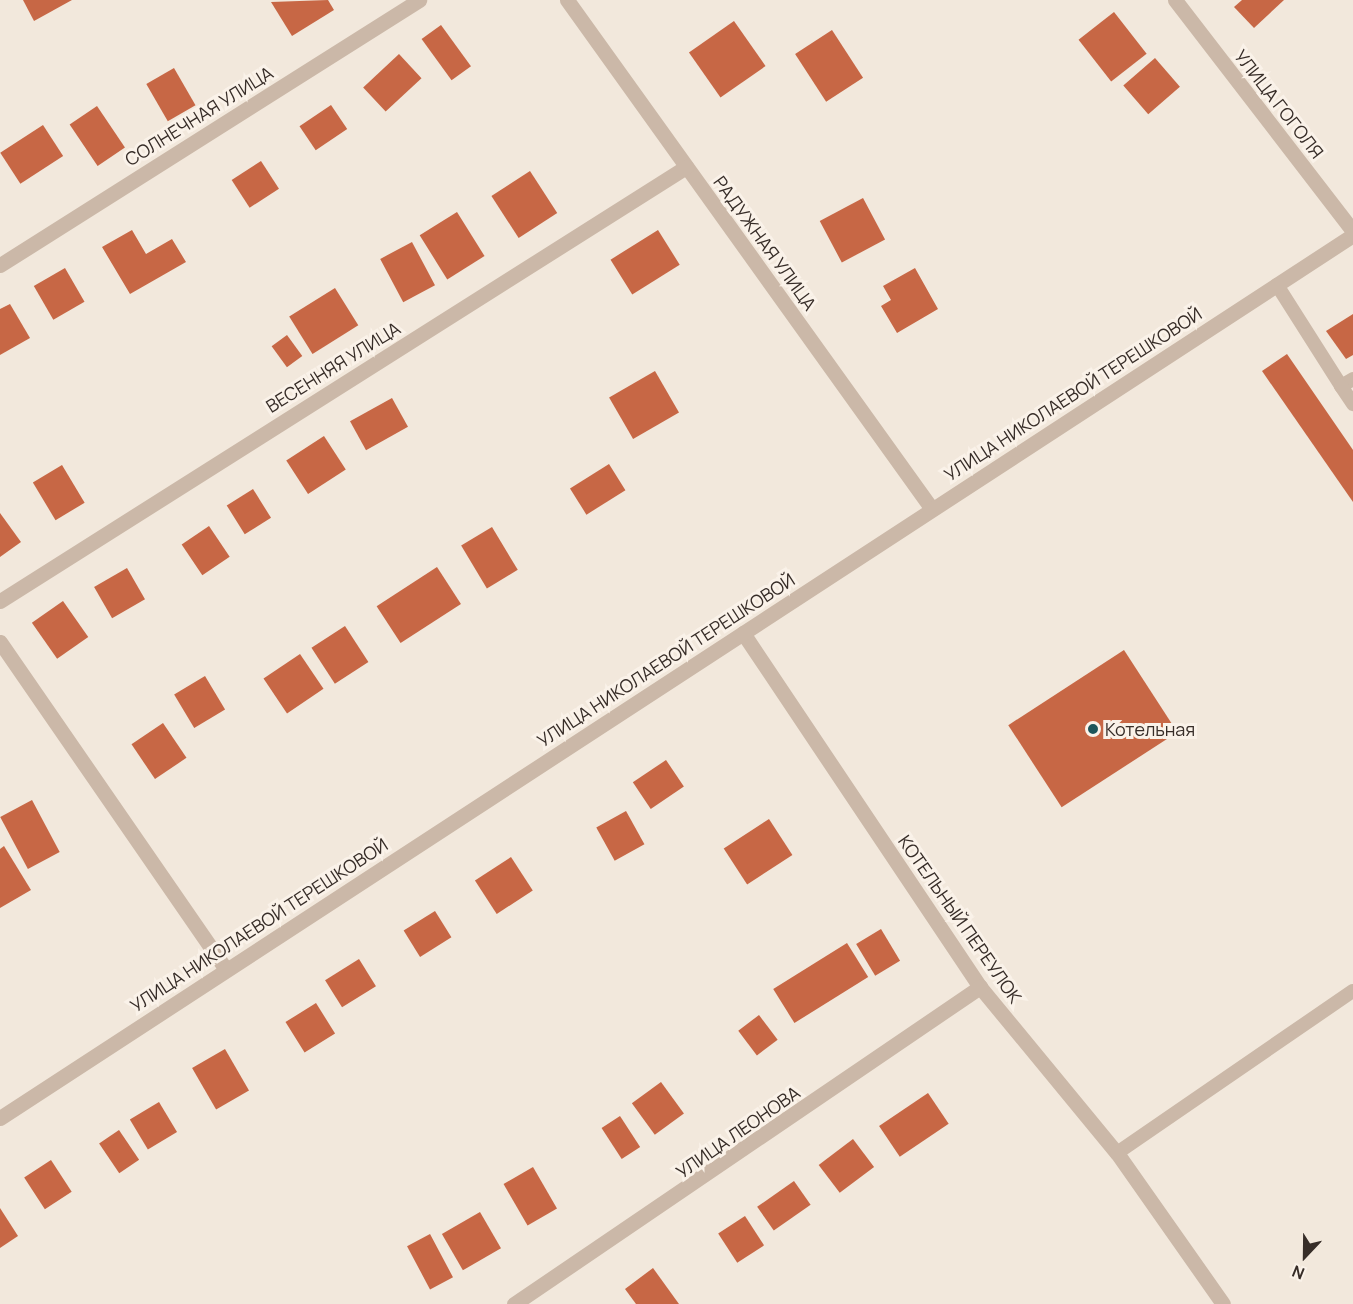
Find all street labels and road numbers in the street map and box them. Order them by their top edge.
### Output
street label: УЛИЦА ГОГОЛЯ [1230,46,1328,162]
street label: СОЛНЕЧНАЯ УЛИЦА [121,62,277,170]
street label: РАДУЖНАЯ УЛИЦА [709,172,821,314]
street label: УЛИЦА НИКОЛАЕВОЙ ТЕРЕШКОВОЙ [940,303,1206,485]
street label: ВЕСЕННЯЯ УЛИЦА [262,317,404,417]
street label: УЛИЦА НИКОЛАЕВОЙ ТЕРЕШКОВОЙ [533,569,799,751]
street label: КОТЕЛЬНЫЙ ПЕРЕУЛОК [894,831,1026,1007]
street label: УЛИЦА НИКОЛАЕВОЙ ТЕРЕШКОВОЙ [126,834,392,1016]
street label: УЛИЦА ЛЕОНОВА [672,1081,804,1183]

